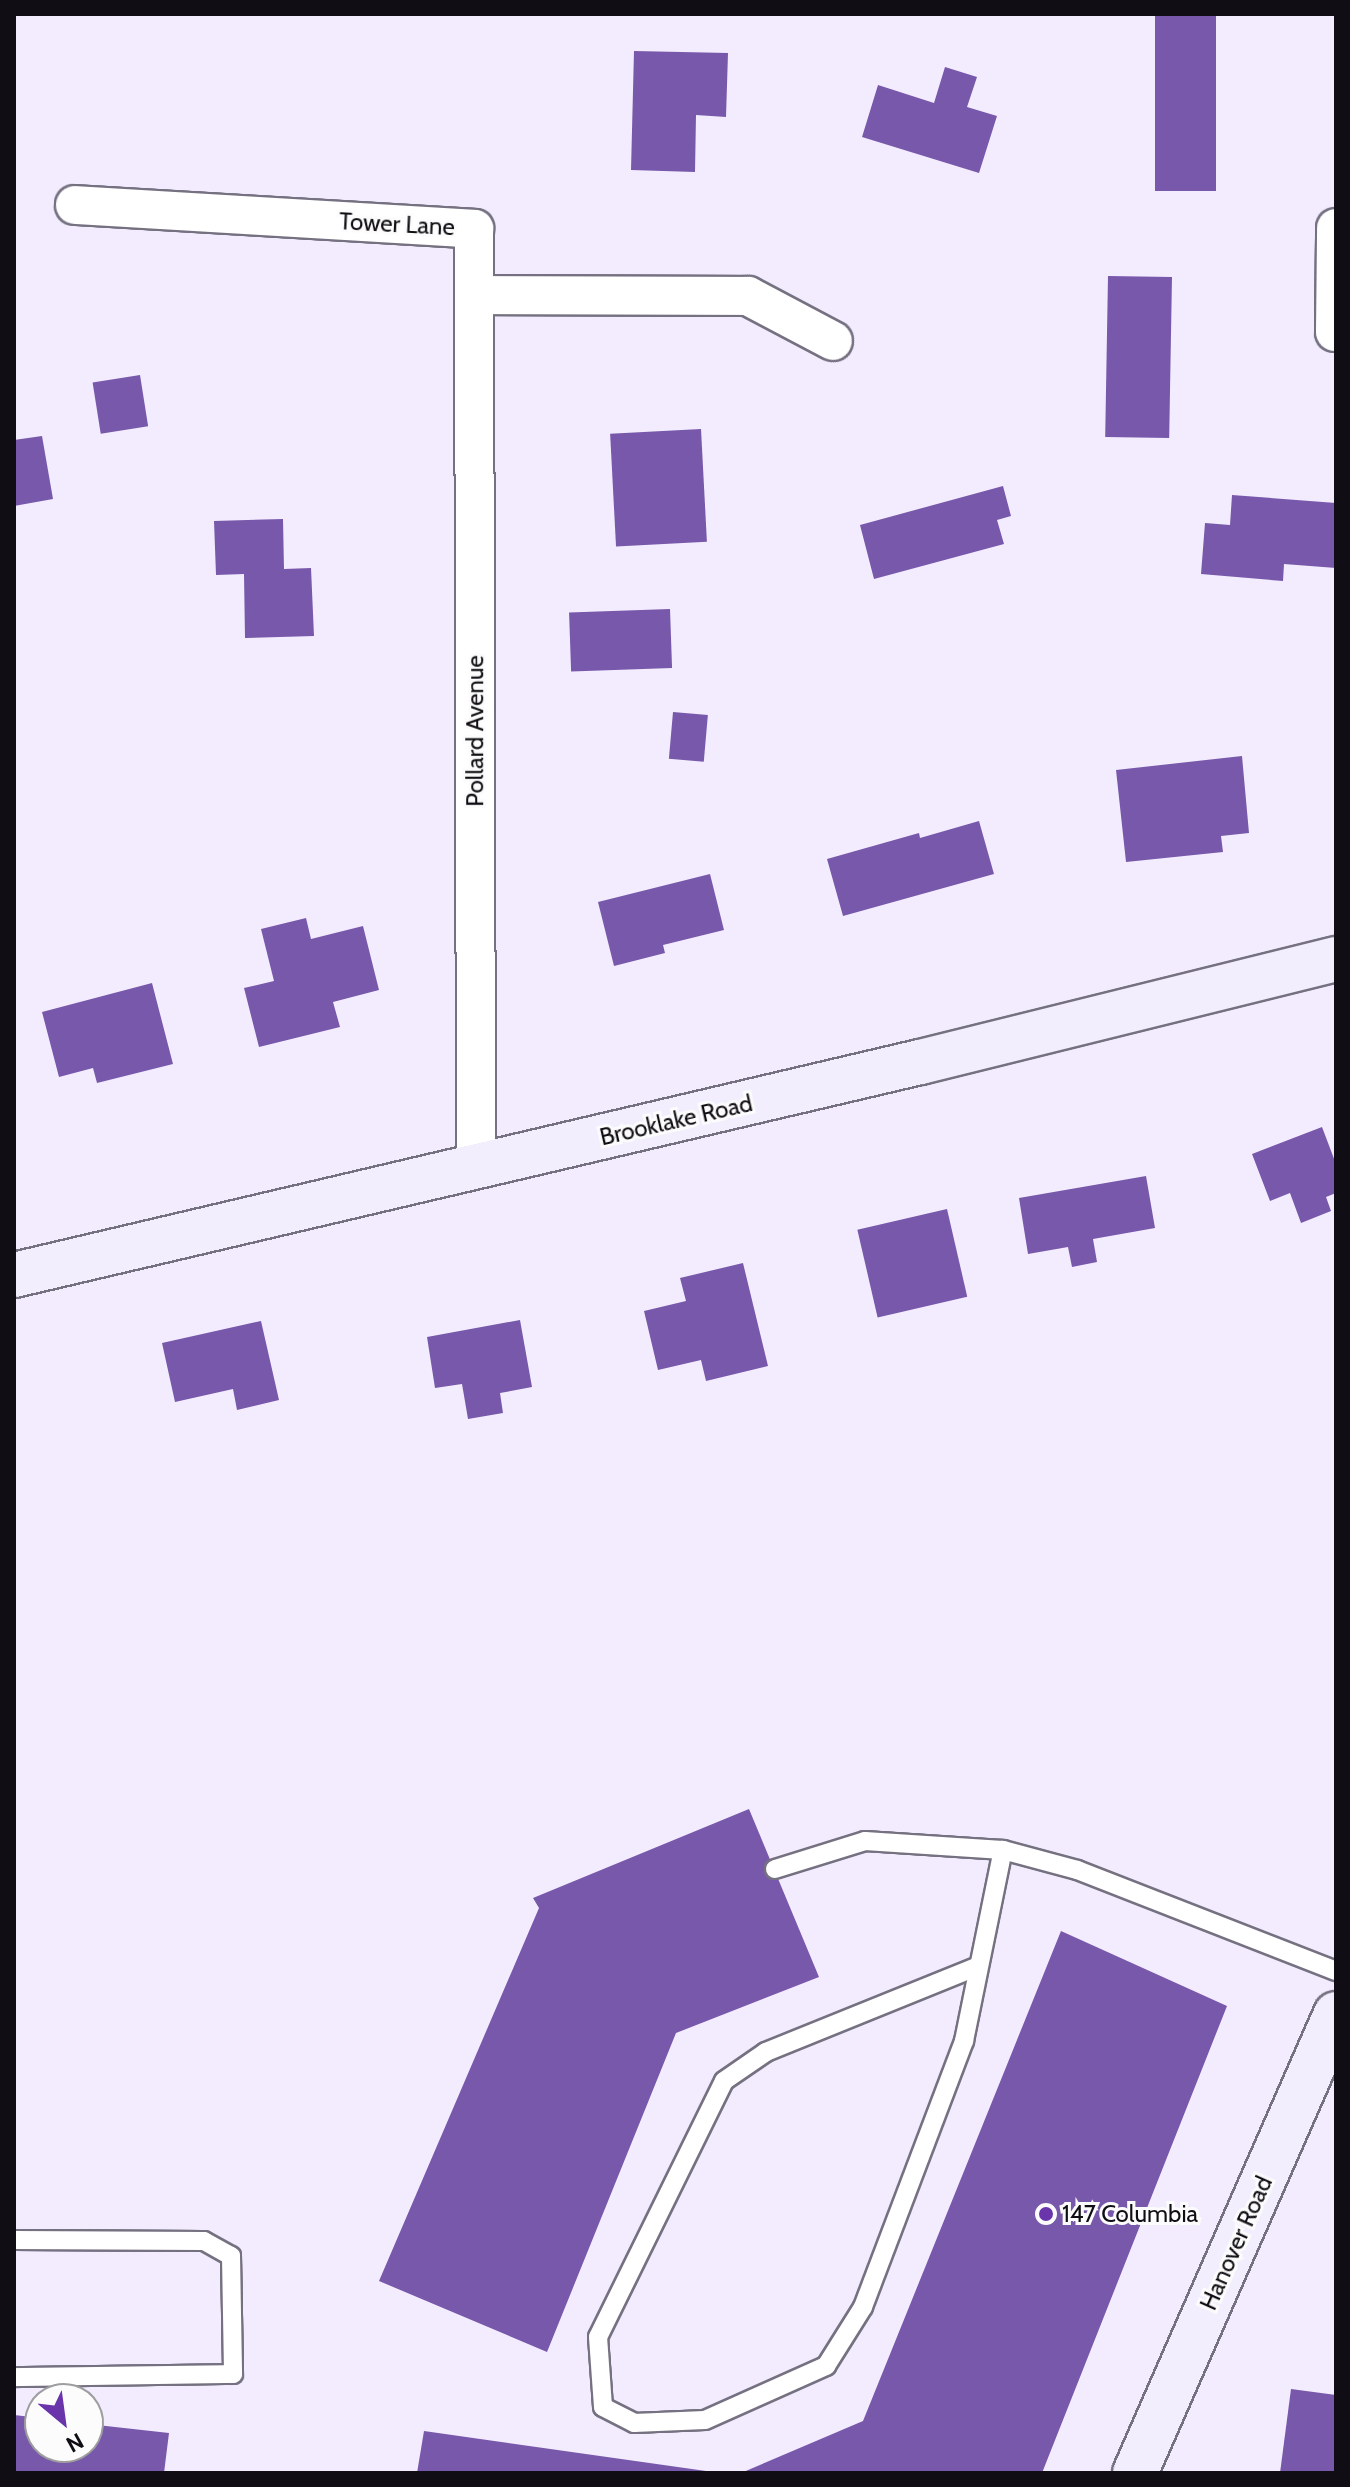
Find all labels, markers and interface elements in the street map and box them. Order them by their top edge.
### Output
street label: Tower Lane [338,207,456,241]
street label: Pollard Avenue [461,655,489,807]
street label: Brooklake Road [597,1088,755,1152]
street label: Hanover Road [1194,2172,1278,2314]
place label: 147 Columbia [1062,2200,1198,2228]
marker: 147 Columbia [1037,2205,1055,2223]
north arrow [24,2383,104,2463]
text: N [62,2427,88,2458]

